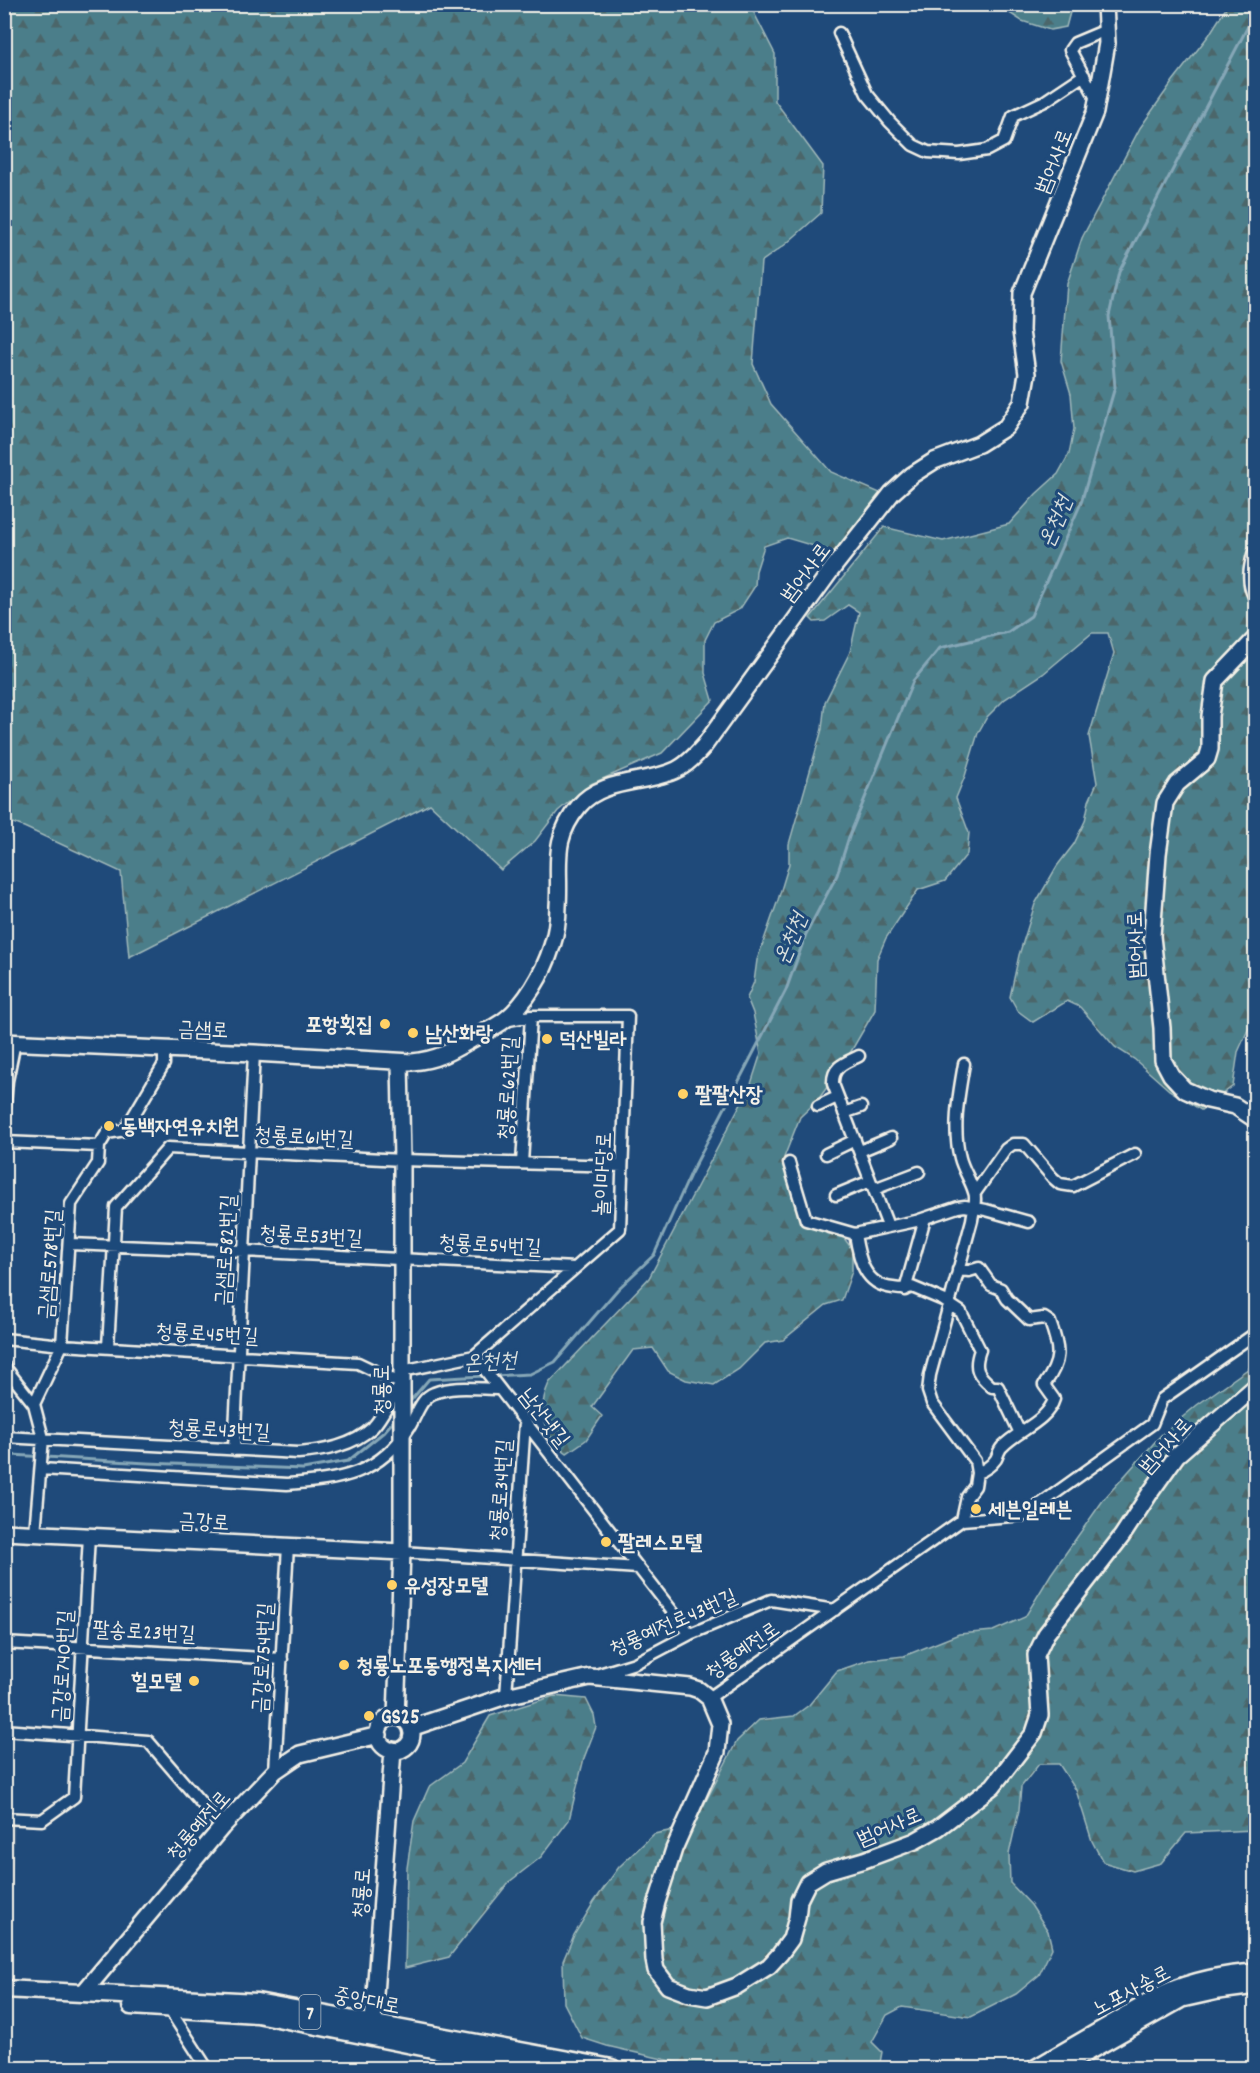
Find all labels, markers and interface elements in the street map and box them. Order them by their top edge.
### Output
street label: 범어사로 [1029,125,1082,199]
water label: 온천천 [1033,490,1083,553]
street label: 범어사로 [775,538,840,610]
water label: 온천천 [768,907,818,970]
street label: 범어사로 [1122,911,1154,979]
place label: 포항횟집 [305,1012,373,1042]
street label: 금샘로 [177,1016,229,1048]
marker: 포항횟집 [378,1017,392,1031]
place label: 남산화랑 [425,1021,494,1051]
marker: 남산화랑 [406,1026,420,1040]
place label: 덕산빌라 [559,1027,627,1057]
marker: 덕산빌라 [540,1032,554,1046]
street label: 청룡로62번길 [492,1035,528,1141]
place label: 팔팔산장 [695,1082,763,1112]
marker: 팔팔산장 [676,1087,690,1101]
place label: 동백자연유치원 [121,1114,239,1144]
marker: 동백자연유치원 [102,1119,116,1133]
street label: 청룡로61번길 [253,1121,354,1157]
street label: 놀이마당로 [589,1131,621,1217]
street label: 금샘로582번길 [210,1193,246,1307]
street label: 금샘로578번길 [33,1208,71,1320]
street label: 청룡로53번길 [258,1220,363,1256]
street label: 청룡로54번길 [438,1229,542,1265]
street label: 청룡로45번길 [155,1318,259,1354]
water label: 온천천 [463,1347,520,1380]
street label: 청룡로 [369,1365,399,1415]
street label: 남산냇길 [510,1383,575,1455]
street label: 범어사로 [1133,1412,1201,1482]
street label: 청룡로43번길 [167,1414,271,1450]
street label: 청룡로34번길 [484,1438,522,1542]
place label: 세븐일레븐 [988,1497,1073,1527]
marker: 세븐일레븐 [969,1502,983,1516]
street label: 금강로 [178,1508,230,1540]
place label: 팔레스모텔 [618,1530,703,1560]
marker: 팔레스모텔 [599,1535,613,1549]
place label: 유성장모텔 [404,1573,489,1603]
marker: 유성장모텔 [385,1578,399,1592]
street label: 청룡예전로43번길 [606,1583,743,1666]
street label: 금강로754번길 [247,1602,283,1714]
street label: 금강로740번길 [47,1609,83,1723]
street label: 팔송로23번길 [92,1616,196,1652]
street label: 청룡예전로 [701,1616,787,1689]
place label: 청룡노포동행정복지센터 [356,1653,542,1683]
marker: 청룡노포동행정복지센터 [337,1658,351,1672]
place label: 힐모텔 [131,1669,182,1699]
marker: 힐모텔 [187,1674,201,1688]
place label: GS25 [381,1704,420,1734]
marker: GS25 [362,1709,376,1723]
street label: 청룡예전로 [161,1785,239,1869]
street label: 범어사로 [853,1802,927,1856]
street label: 청룡로 [347,1867,381,1920]
street label: 노포사송로 [1088,1960,1177,2026]
street label: 중앙대로 [330,1982,402,2024]
road number: 7 [300,1995,320,2029]

